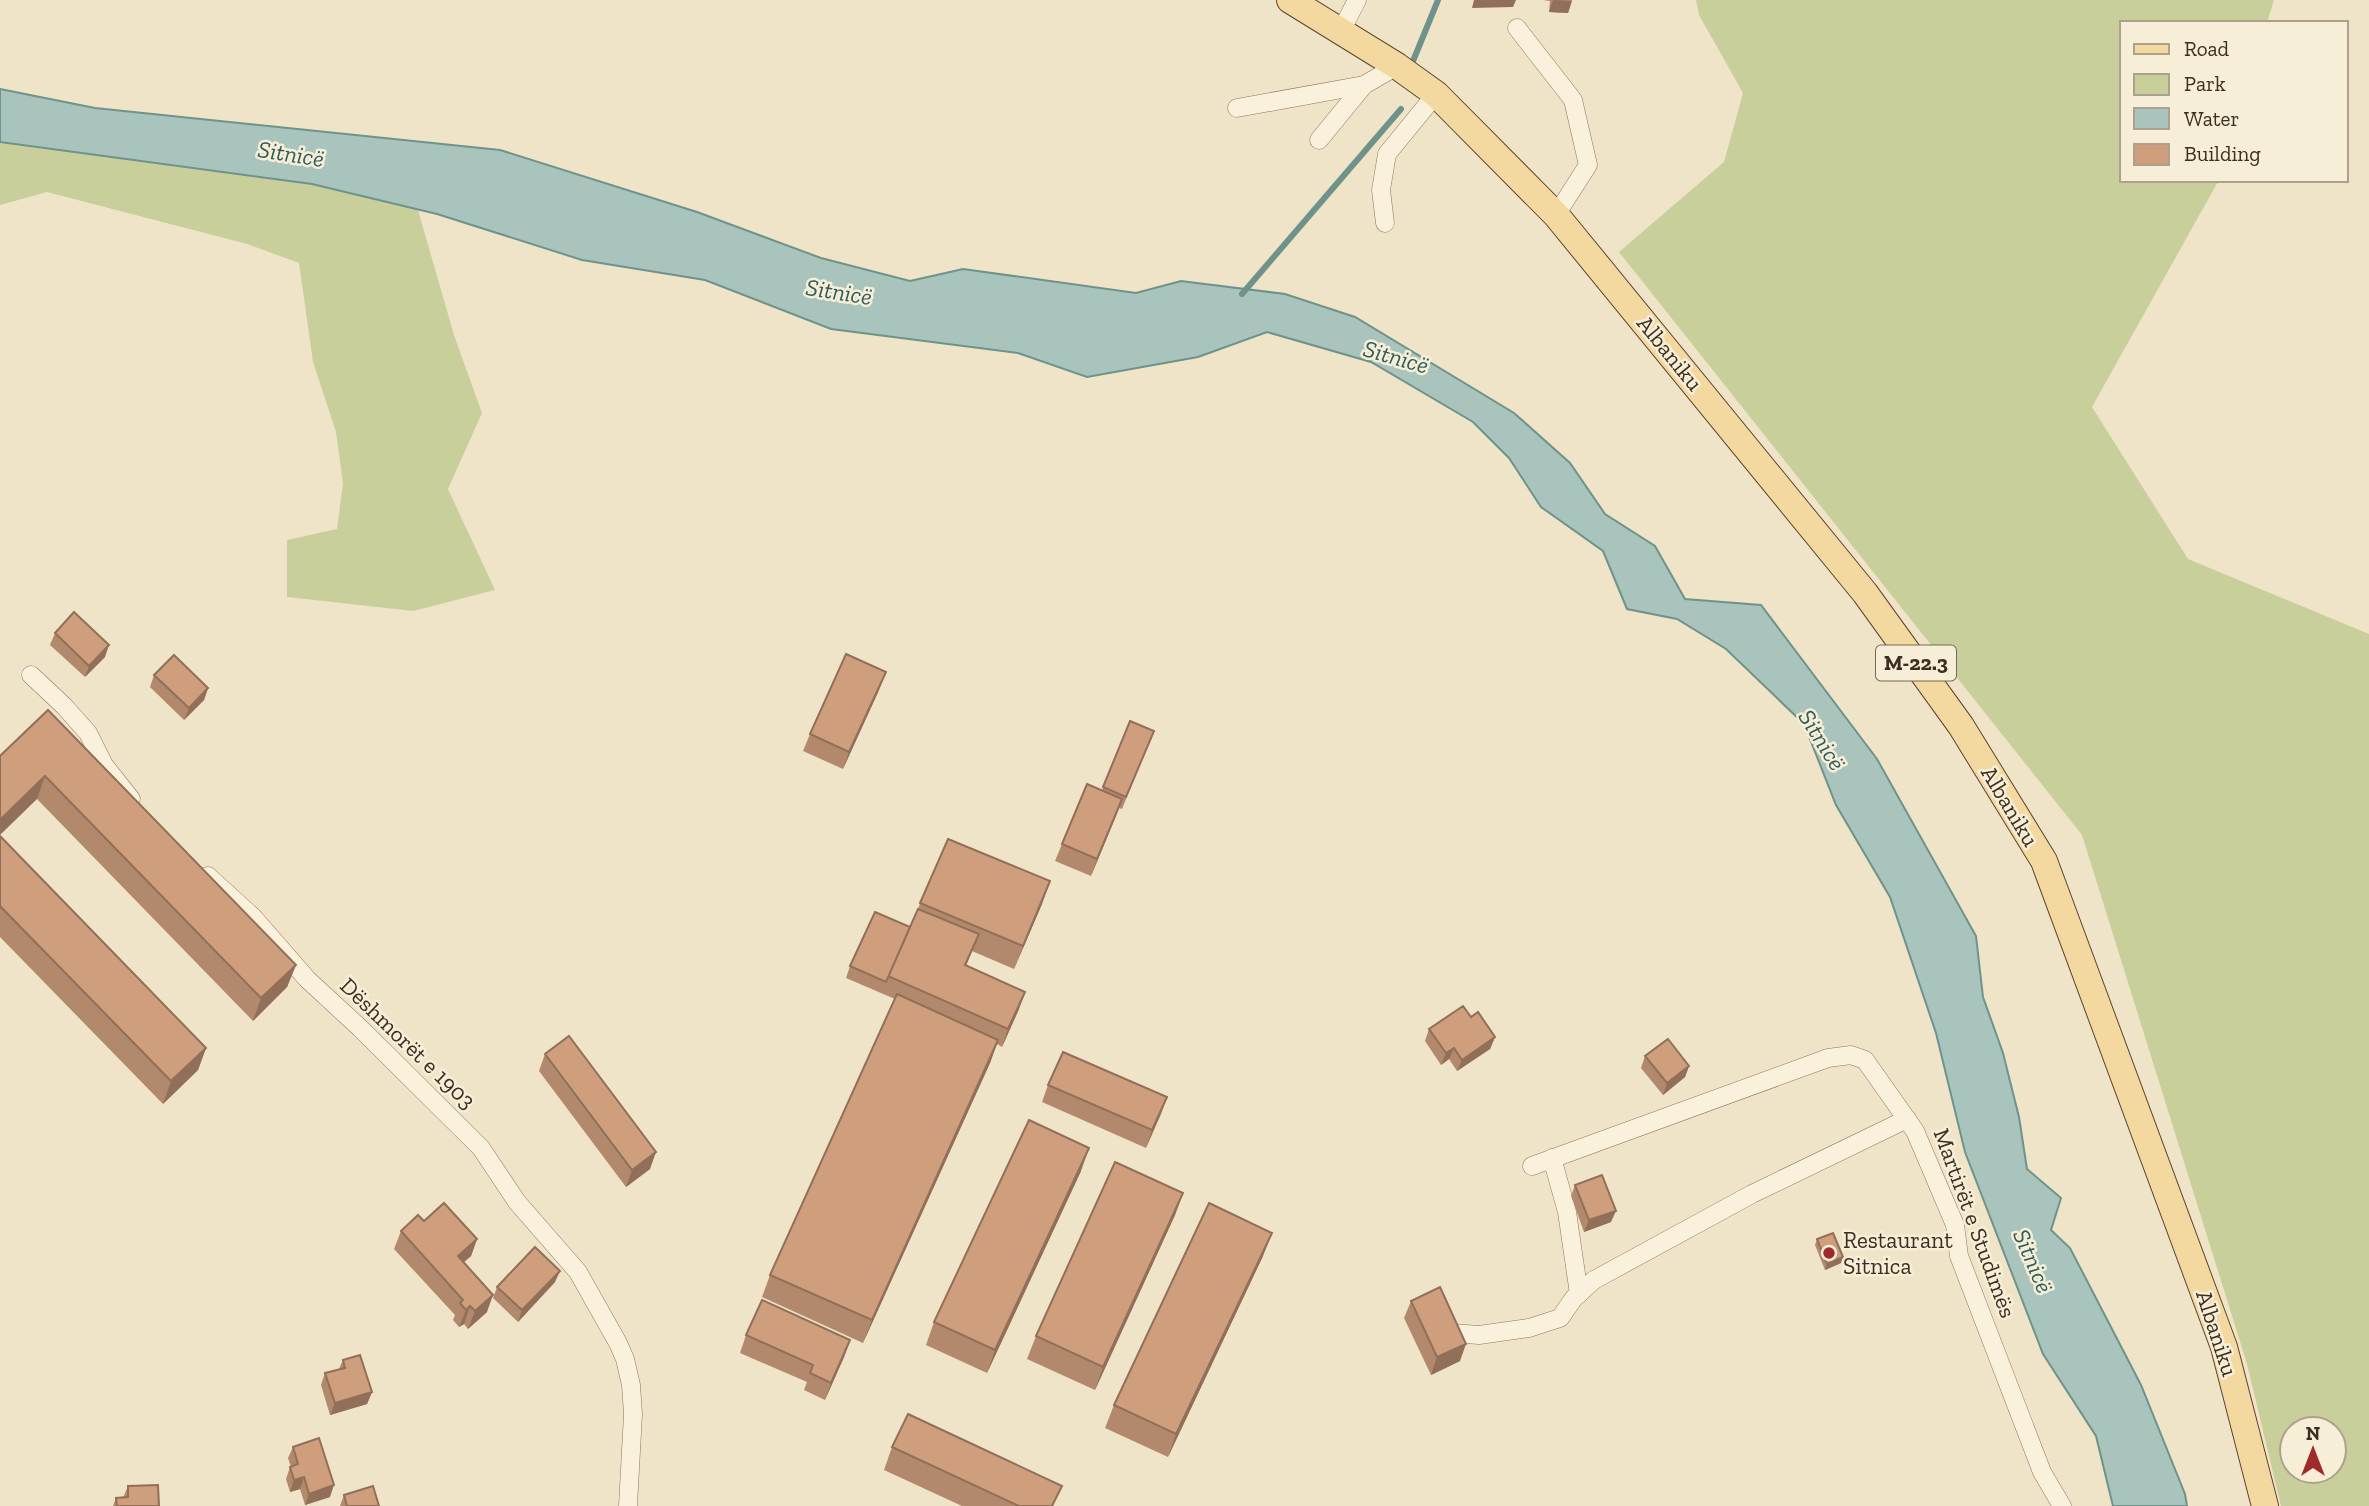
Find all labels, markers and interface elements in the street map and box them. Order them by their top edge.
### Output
legend [2120,21,2348,182]
text: Road [2184,36,2230,61]
text: Park [2184,71,2226,96]
text: Water [2184,106,2239,131]
water label: Sitnicë [256,134,326,173]
text: Building [2184,141,2261,166]
water label: Sitnicë [804,272,874,311]
street label: Albaniku [1631,310,1709,396]
water label: Sitnicë [1360,333,1432,380]
road number: M-22.3 [1876,646,1956,680]
water label: Sitnicë [1792,704,1852,776]
street label: Albaniku [1975,761,2045,851]
street label: Dëshmorët e 1903 [334,971,482,1115]
street label: Martirët e Studimës [1928,1124,2022,1322]
water label: Sitnicë [2007,1224,2060,1297]
place label: Restaurant Sitnica [1843,1226,1953,1280]
marker: Restaurant Sitnica [1821,1245,1837,1261]
street label: Albaniku [2190,1286,2244,1380]
north arrow [2278,1415,2348,1485]
text: N [2306,1422,2320,1445]

